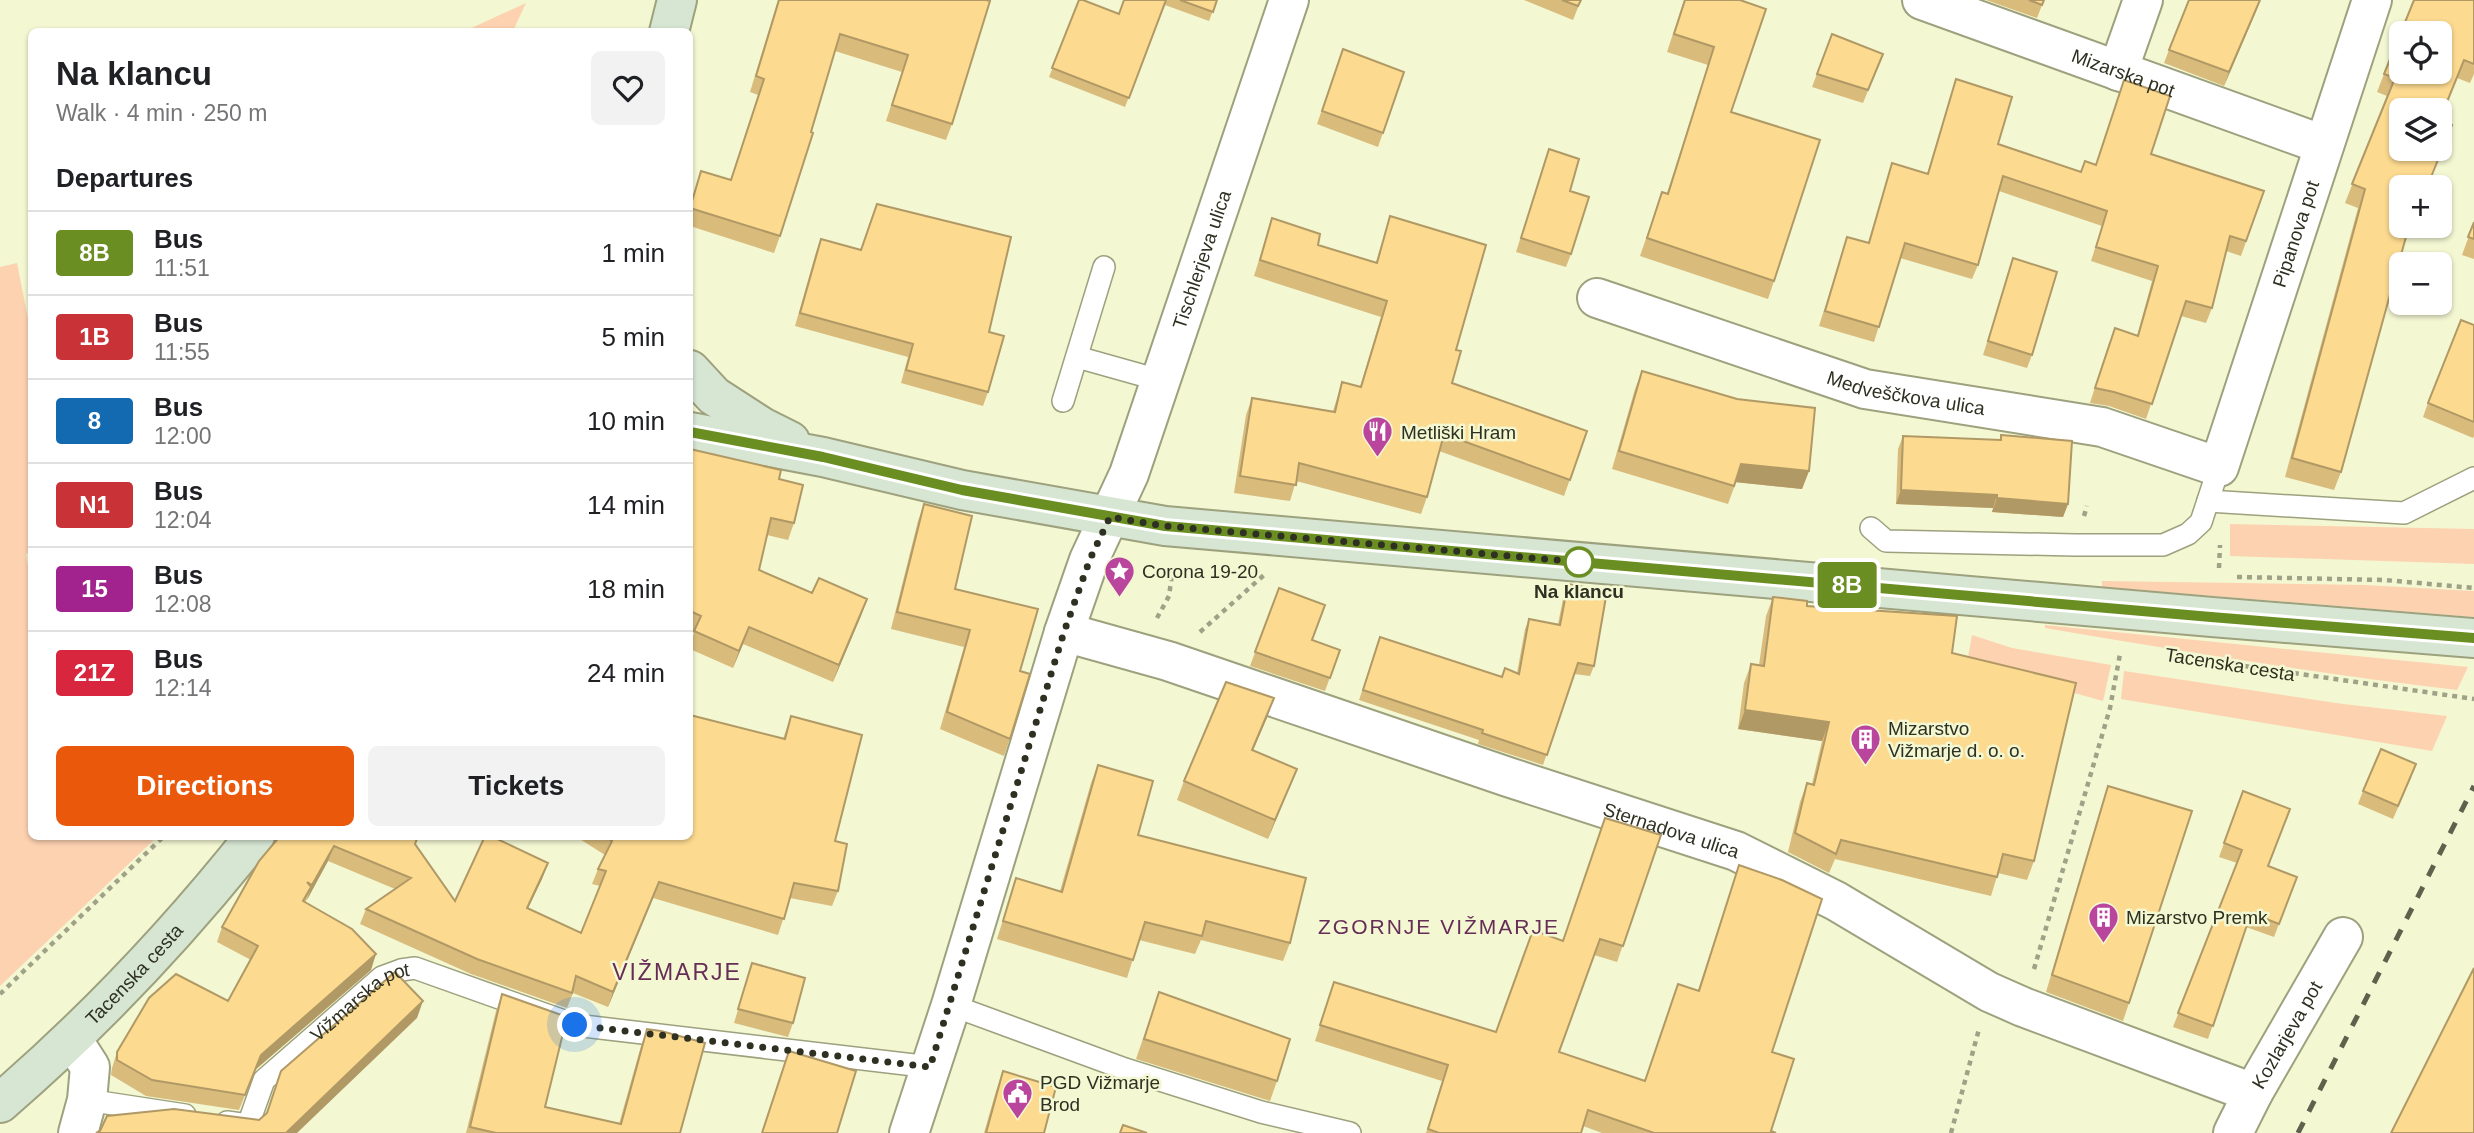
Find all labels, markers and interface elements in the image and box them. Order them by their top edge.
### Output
map controls [2389,21,2452,315]
button: locate [2389,21,2452,84]
street label: Mizarska pot [2069,45,2178,101]
button: heart [591,51,665,125]
text: Na klancu [56,55,212,92]
button: layers [2389,98,2452,161]
text: Walk · 4 min · 250 m [56,100,267,126]
text: Departures [56,163,193,193]
button: + [2389,175,2452,238]
street label: Pipanova pot [2269,177,2323,290]
street label: Tischlerjeva ulica [1169,187,1235,332]
text: Bus [154,224,203,254]
text: 1 min [601,238,665,268]
text: 8B [79,239,110,266]
button: − [2389,252,2452,315]
text: 11:51 [154,255,210,281]
text: Bus [154,308,203,338]
text: 5 min [601,322,665,352]
text: 1B [79,323,110,350]
text: 11:55 [154,339,210,365]
street label: Medveščkova ulica [1824,367,1987,419]
text: Bus [154,392,203,422]
text: 10 min [587,406,665,436]
text: 8 [88,407,101,434]
restaurant icon: Metliški Hram [1361,415,1395,459]
place label: Metliški Hram [1401,422,1516,443]
text: 12:00 [154,423,212,449]
text: Bus [154,476,203,506]
text: 14 min [587,490,665,520]
text: N1 [79,491,110,518]
text: 12:04 [154,507,212,533]
marker: Na klancu [1564,547,1594,577]
place icon: Corona 19-20 [1102,554,1136,598]
text: Bus [154,560,203,590]
place label: Corona 19-20 [1142,561,1258,582]
line badge: 8B [1815,562,1878,608]
text: 8B [1832,571,1862,598]
text: 18 min [587,574,665,604]
text: 15 [81,575,108,602]
place label: Na klancu [1534,581,1624,602]
text: 12:08 [154,591,212,617]
text: Bus [154,644,203,674]
street label: Tacenska cesta [2164,644,2297,685]
text: 24 min [587,658,665,688]
text: 21Z [74,659,115,686]
text: 12:14 [154,675,212,701]
place label: Mizarstvo Vižmarje d. o. o. [1888,718,2025,761]
building icon: Mizarstvo Vižmarje d. o. o. [1848,722,1882,766]
button: Directions [56,746,354,826]
button: Tickets [368,746,665,826]
street label: Sternadova ulica [1601,799,1742,862]
building icon: Mizarstvo Premk [2086,900,2120,944]
place label: Mizarstvo Premk [2126,907,2268,928]
district label: ZGORNJE VIŽMARJE [1318,915,1560,938]
street label: Tacenska cesta [82,920,187,1029]
street label: Vižmarska pot [306,959,411,1046]
district label: VIŽMARJE [612,959,742,985]
street label: Kozlarjeva pot [2248,977,2327,1092]
your location [557,1007,592,1042]
place label: PGD Vižmarje Brod [1040,1072,1160,1115]
public building icon: PGD Vižmarje Brod [1000,1076,1034,1120]

